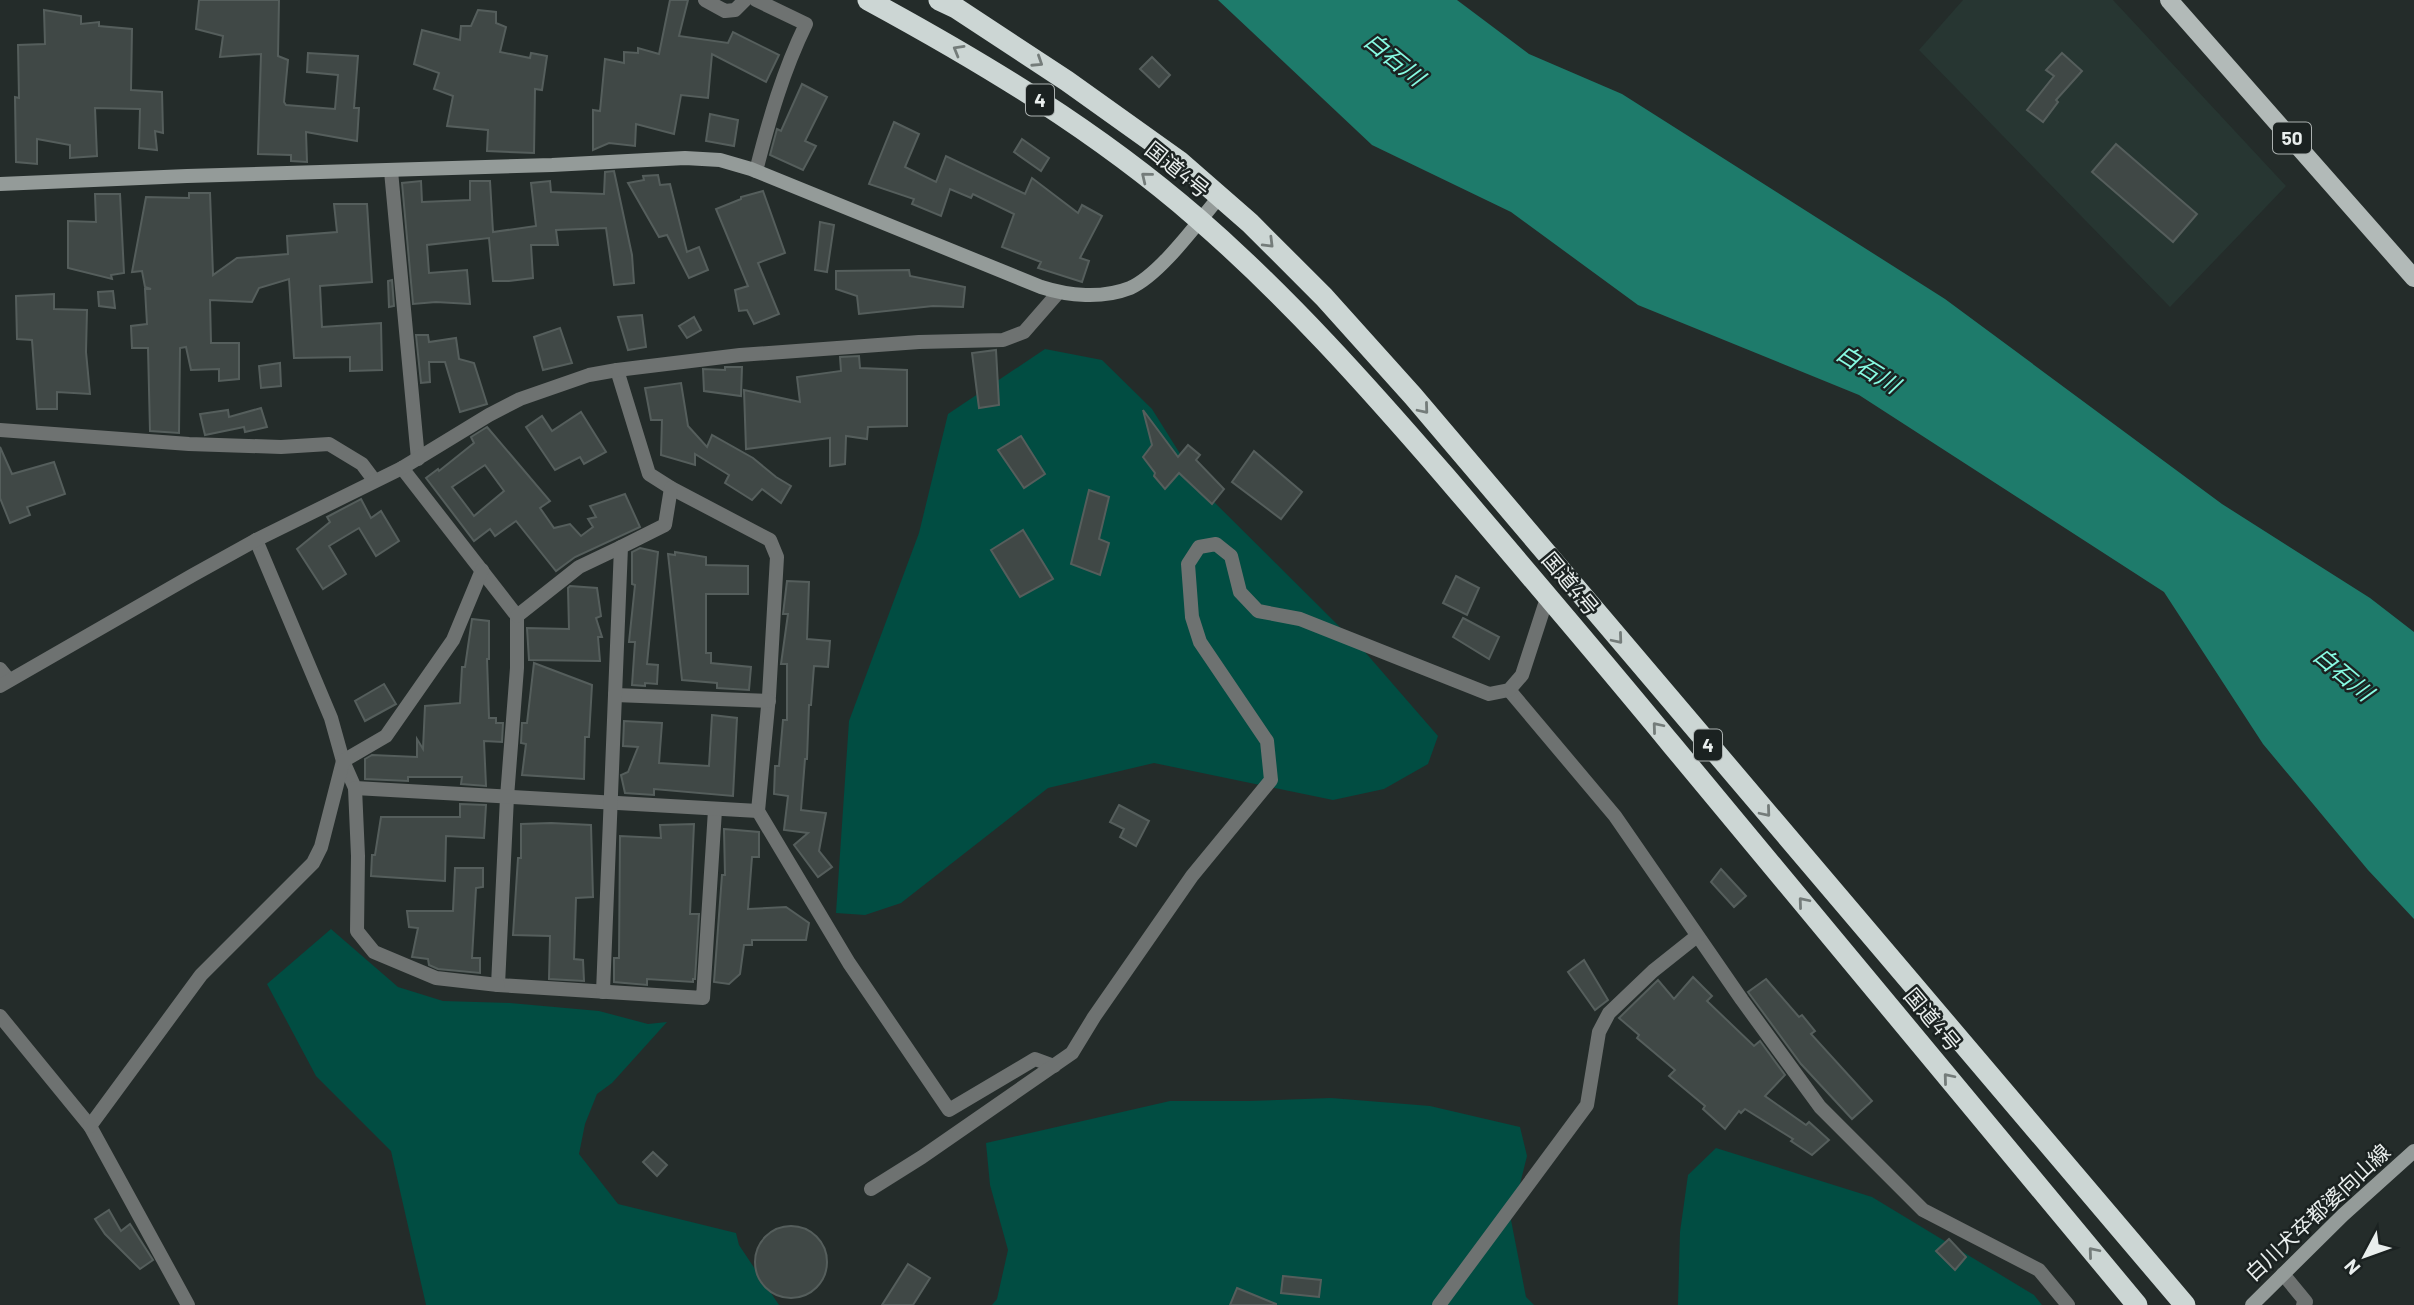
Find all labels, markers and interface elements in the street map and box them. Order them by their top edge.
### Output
water label: 白石川 [1359,26,1433,93]
one-way arrow [953,45,965,58]
one-way arrow [1030,54,1043,66]
road number: 4 [1026,85,1054,116]
road number: 50 [2273,122,2311,154]
street label: 国道4号 [1141,136,1215,202]
one-way arrow [1142,173,1154,186]
one-way arrow [1261,234,1274,247]
water label: 白石川 [1832,338,1908,400]
one-way arrow [1416,401,1428,414]
street label: 国道4号 [1538,546,1605,620]
one-way arrow [1610,631,1622,644]
water label: 白石川 [2308,640,2381,708]
one-way arrow [1653,723,1666,735]
road number: 4 [1694,730,1722,760]
one-way arrow [1758,804,1770,817]
one-way arrow [1799,897,1811,910]
street label: 国道4号 [1900,982,1967,1056]
one-way arrow [1944,1073,1956,1086]
street label: 白川犬卒都婆向山線 [2239,1138,2395,1285]
north arrow [2330,1221,2400,1291]
one-way arrow [2089,1248,2101,1261]
text: N [2339,1255,2365,1280]

